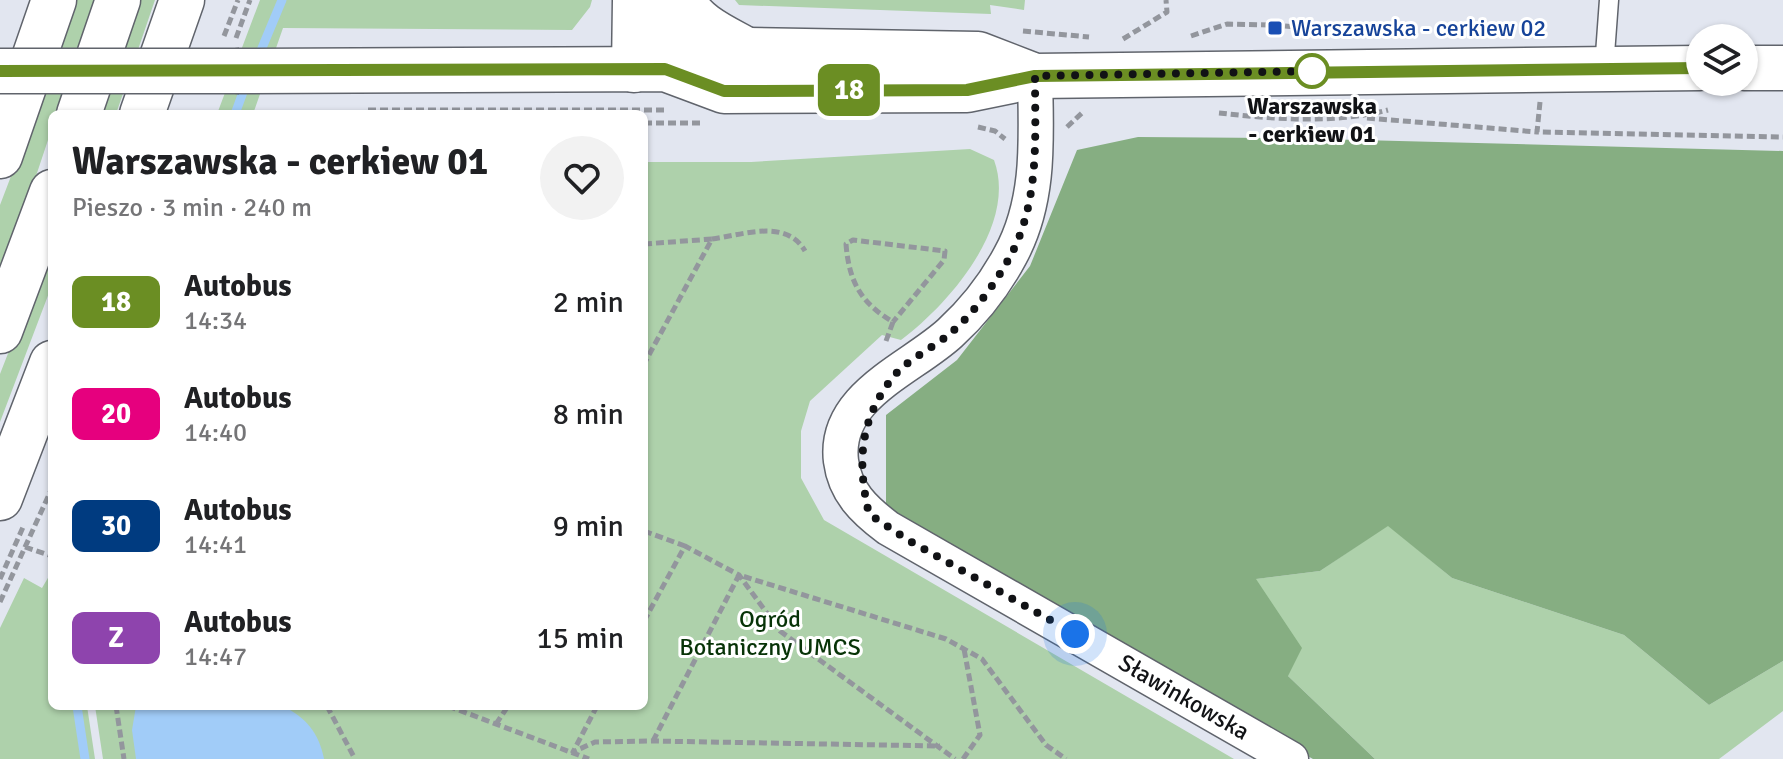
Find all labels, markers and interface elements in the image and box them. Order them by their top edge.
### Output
place label: Warszawska - cerkiew 02 [1291,13,1546,43]
marker: Warszawska - cerkiew 02 [1266,19,1284,37]
map controls [1686,24,1758,96]
button: layers [1686,24,1758,96]
marker: Warszawska - cerkiew 01 [1295,54,1329,88]
line badge: 18 [813,64,885,116]
text: 18 [834,73,864,107]
place label: Warszawska - cerkiew 01 [1247,91,1377,149]
button: heart [540,136,624,220]
text: Warszawska - cerkiew 01 [72,138,488,185]
text: Pieszo · 3 min · 240 m [72,192,312,224]
text: Autobus [184,268,292,305]
text: 2 min [553,284,624,321]
text: 18 [101,285,131,319]
text: 14:34 [184,305,247,337]
text: Autobus [184,380,292,417]
text: 8 min [553,396,624,433]
text: 20 [101,397,131,431]
text: 14:40 [184,417,247,449]
text: Autobus [184,492,292,529]
text: 9 min [553,508,624,545]
text: 30 [101,509,131,543]
text: 14:41 [184,529,247,561]
text: Autobus [184,604,292,641]
park label: Ogród Botaniczny UMCS [679,604,861,662]
your location [1055,614,1095,654]
text: 15 min [537,620,624,657]
text: Z [108,621,124,655]
text: 14:47 [184,641,247,673]
street label: Sławinkowska [1113,647,1255,747]

